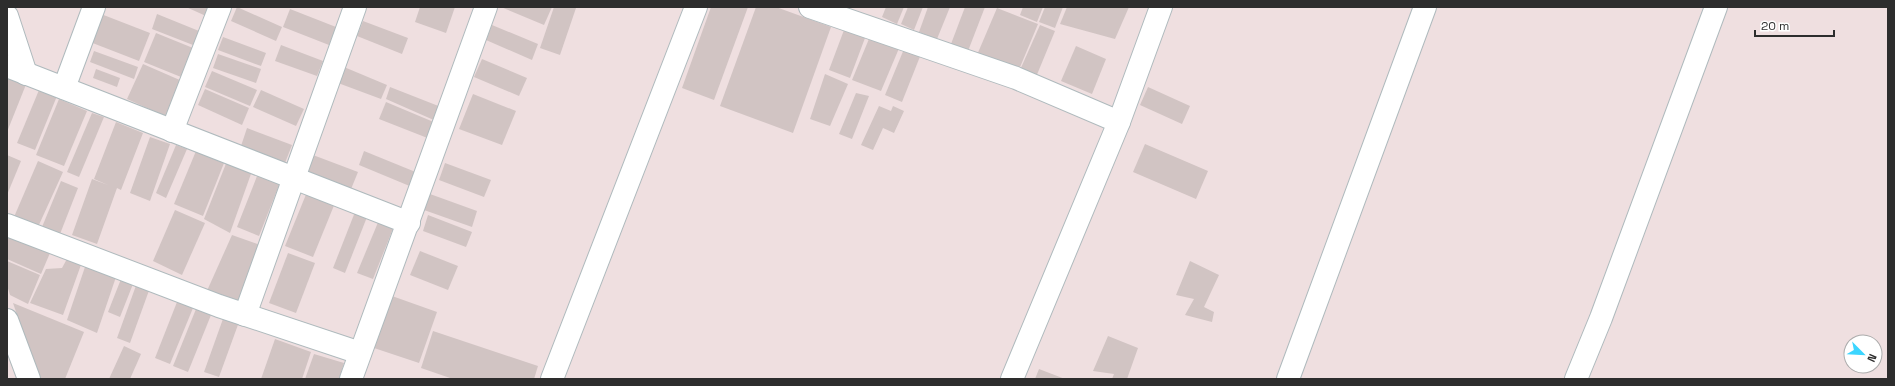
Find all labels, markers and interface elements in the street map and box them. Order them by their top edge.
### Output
scale bar [1755,12,1834,38]
text: 20 m [1761,18,1789,34]
north arrow [1843,334,1883,374]
text: N [1864,352,1880,364]

